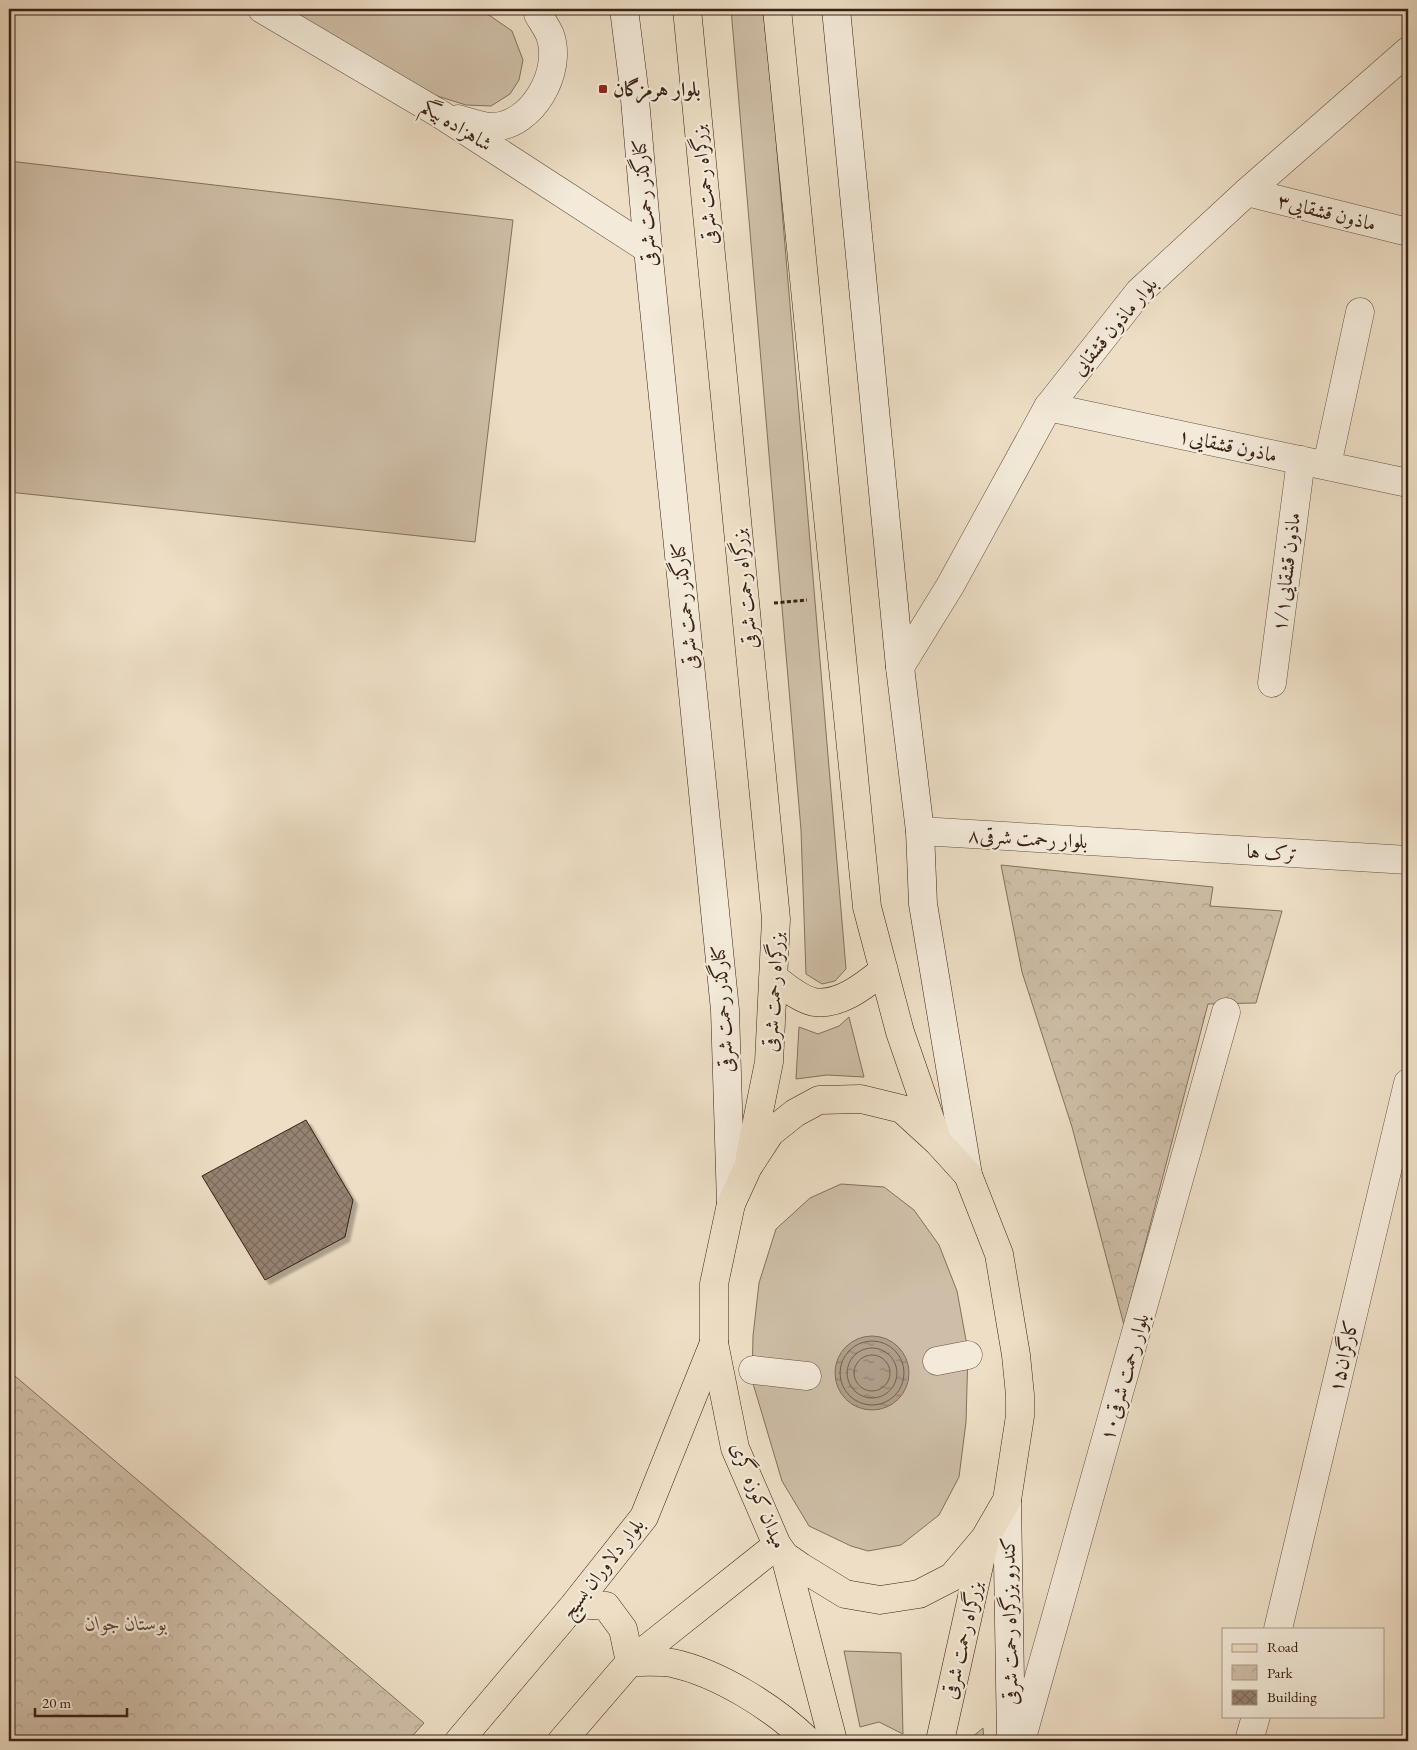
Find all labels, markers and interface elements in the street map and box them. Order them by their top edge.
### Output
place label: بلوار هرمزگان [613,76,701,104]
marker: بلوار هرمزگان [597,83,609,95]
street label: شاهزاده بیگم [414,93,497,162]
street label: بزرگراه رحمت شرقی [685,123,724,246]
street label: کنارگذر رحمت شرقی [624,138,664,268]
street label: ماذون قشقایی۳ [1275,187,1379,238]
street label: بلوار ماذون قشقایی [1065,272,1163,381]
street label: ماذون قشقایی۱ [1176,422,1280,469]
street label: ماذون قشقایی۱/۱ [1266,511,1307,633]
street label: بزرگراه رحمت شرقی [725,527,764,650]
street label: کنارگذر رحمت شرقی [663,541,705,671]
street label: بلوار رحمت شرقی۸ [967,822,1088,855]
street label: ترک ها [1246,838,1298,866]
street label: بزرگراه رحمت شرقی [757,931,790,1053]
street label: کنارگذر رحمت شرقی [704,944,740,1074]
street label: ۱۰بلوار رحمت شرقی [1093,1310,1156,1444]
street label: ۱۵کارگران [1322,1317,1364,1395]
street label: میدان کوزه گری [725,1438,793,1552]
street label: بلوار دلاوران بسیج [554,1512,653,1627]
street label: کندرو بزرگراه رحمت شرقی [995,1537,1024,1705]
street label: بزرگراه رحمت شرقی [936,1578,989,1702]
park label: بوستان جوان [85,1610,168,1636]
legend [1222,1628,1384,1718]
text: Road [1267,1637,1299,1656]
text: Park [1267,1663,1294,1682]
scale bar [35,1685,128,1717]
text: Building [1267,1687,1317,1706]
text: 20 m [42,1693,71,1712]

